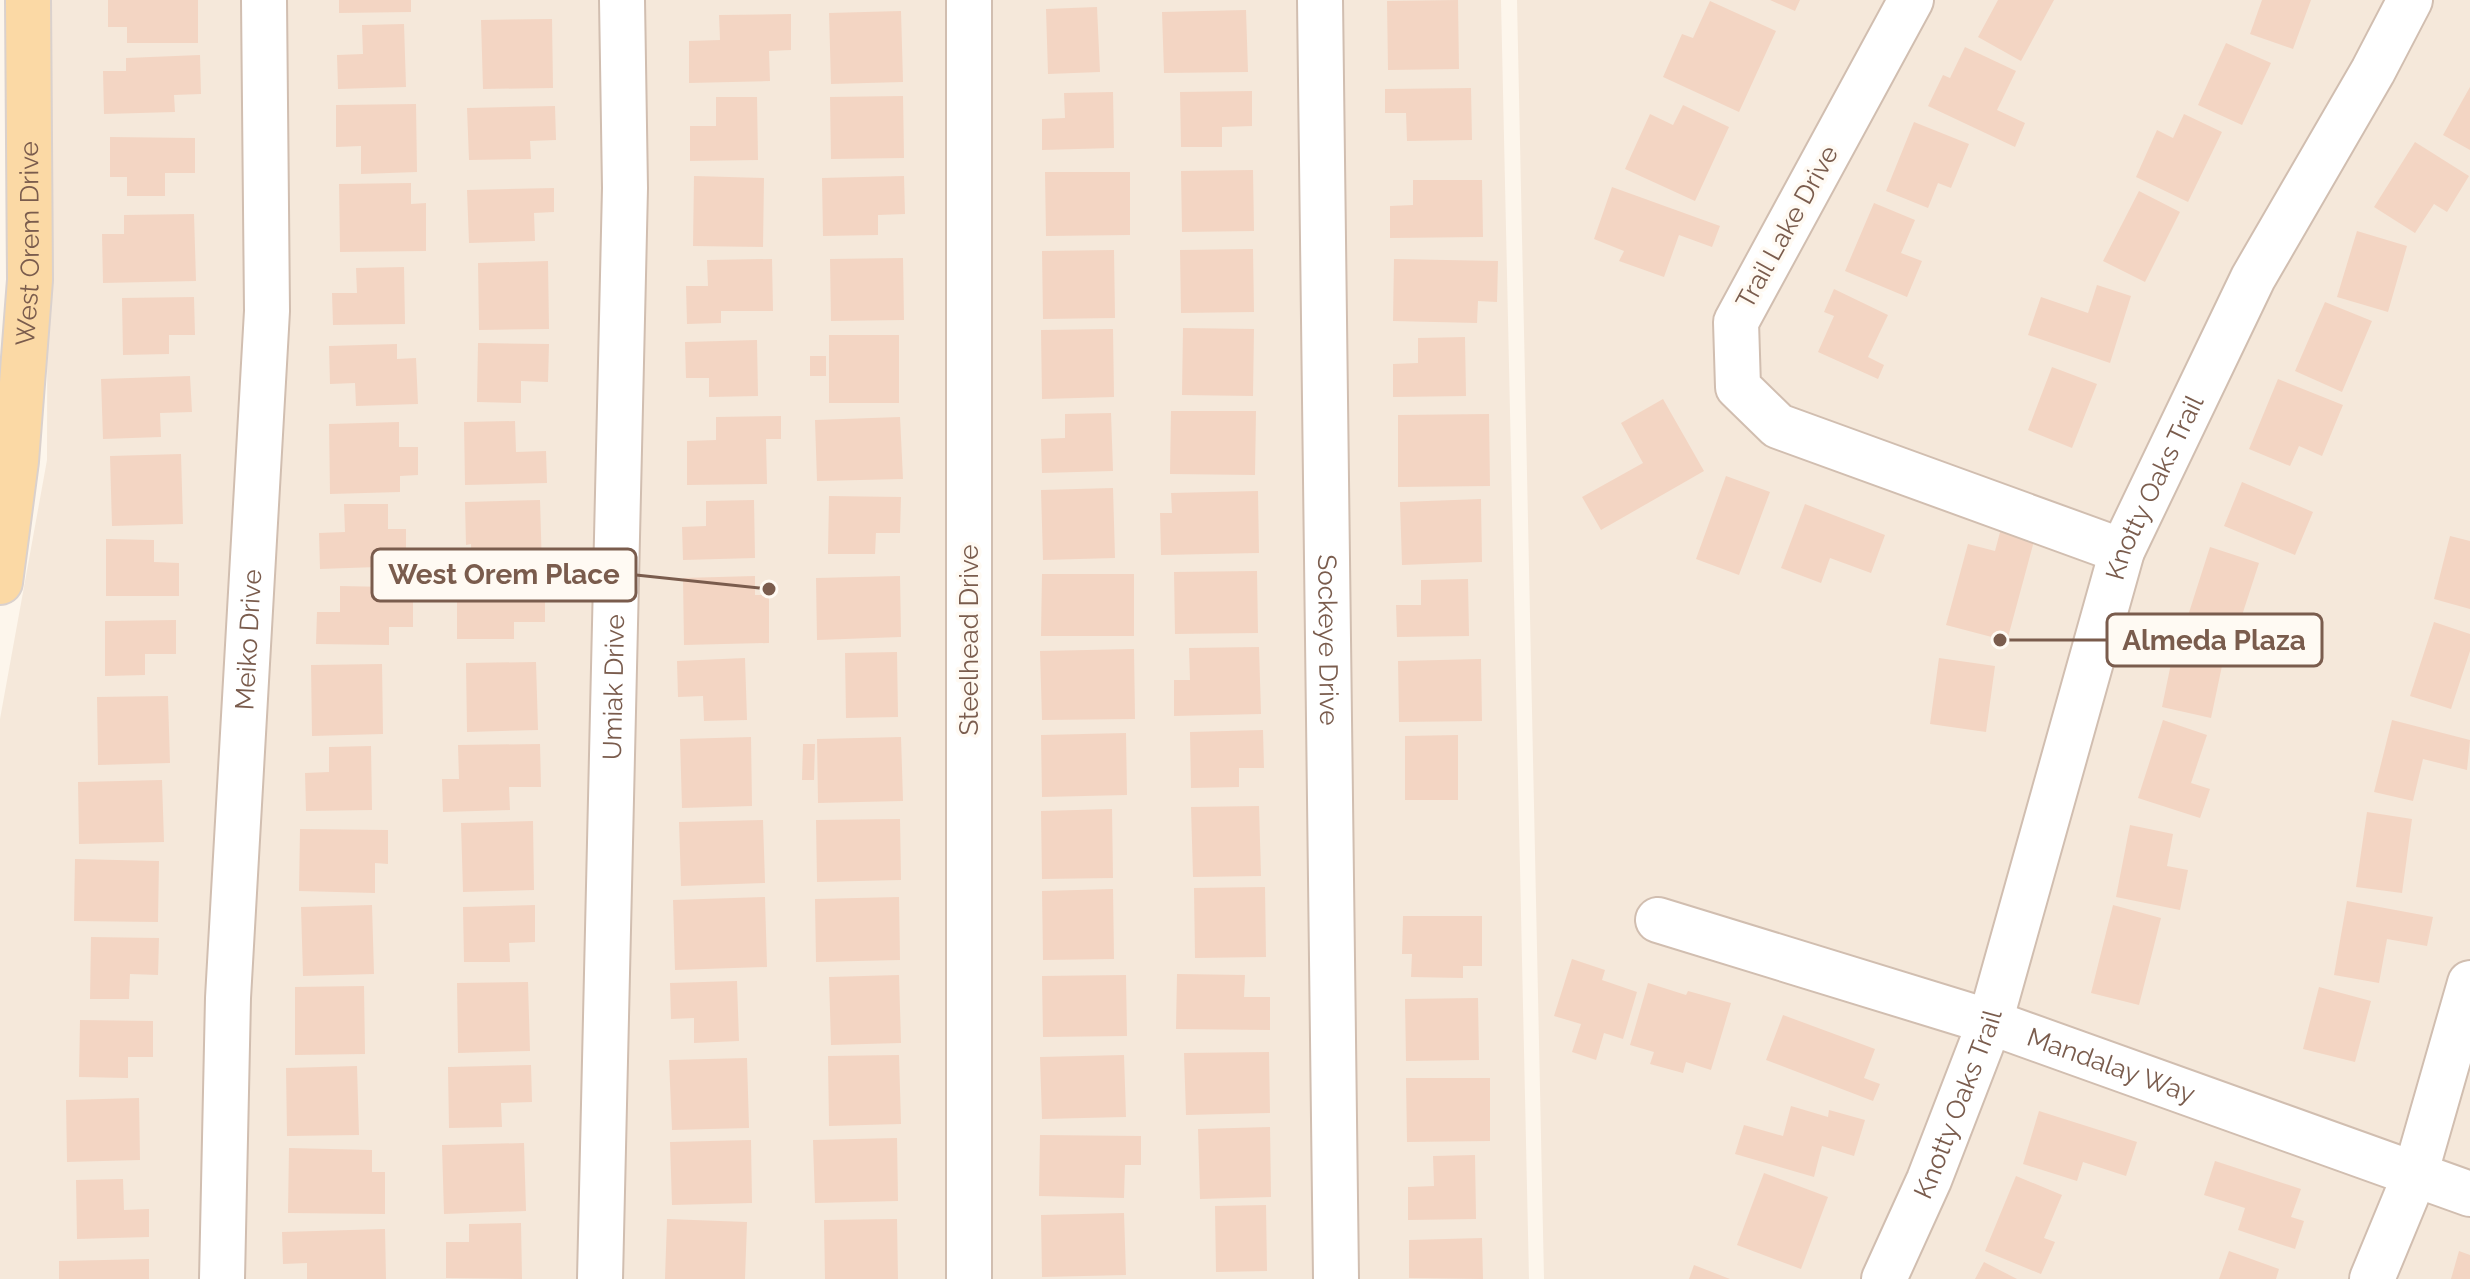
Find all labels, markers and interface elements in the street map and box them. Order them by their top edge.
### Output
street label: Trail Lake Drive [1730,140,1844,314]
street label: West Orem Drive [10,141,45,347]
street label: Knotty Oaks Trail [2100,390,2210,583]
street label: Steelhead Drive [954,544,984,736]
callout: West Orem Place [372,549,636,601]
street label: Sockeye Drive [1312,554,1344,726]
text: West Orem Place [388,558,620,591]
street label: Meiko Drive [229,569,267,711]
street label: Umiak Drive [597,614,630,760]
callout: Almeda Plaza [2107,614,2322,666]
text: Almeda Plaza [2122,624,2306,657]
street label: Knotty Oaks Trail [1908,1006,2008,1203]
street label: Mandalay Way [2023,1022,2199,1109]

